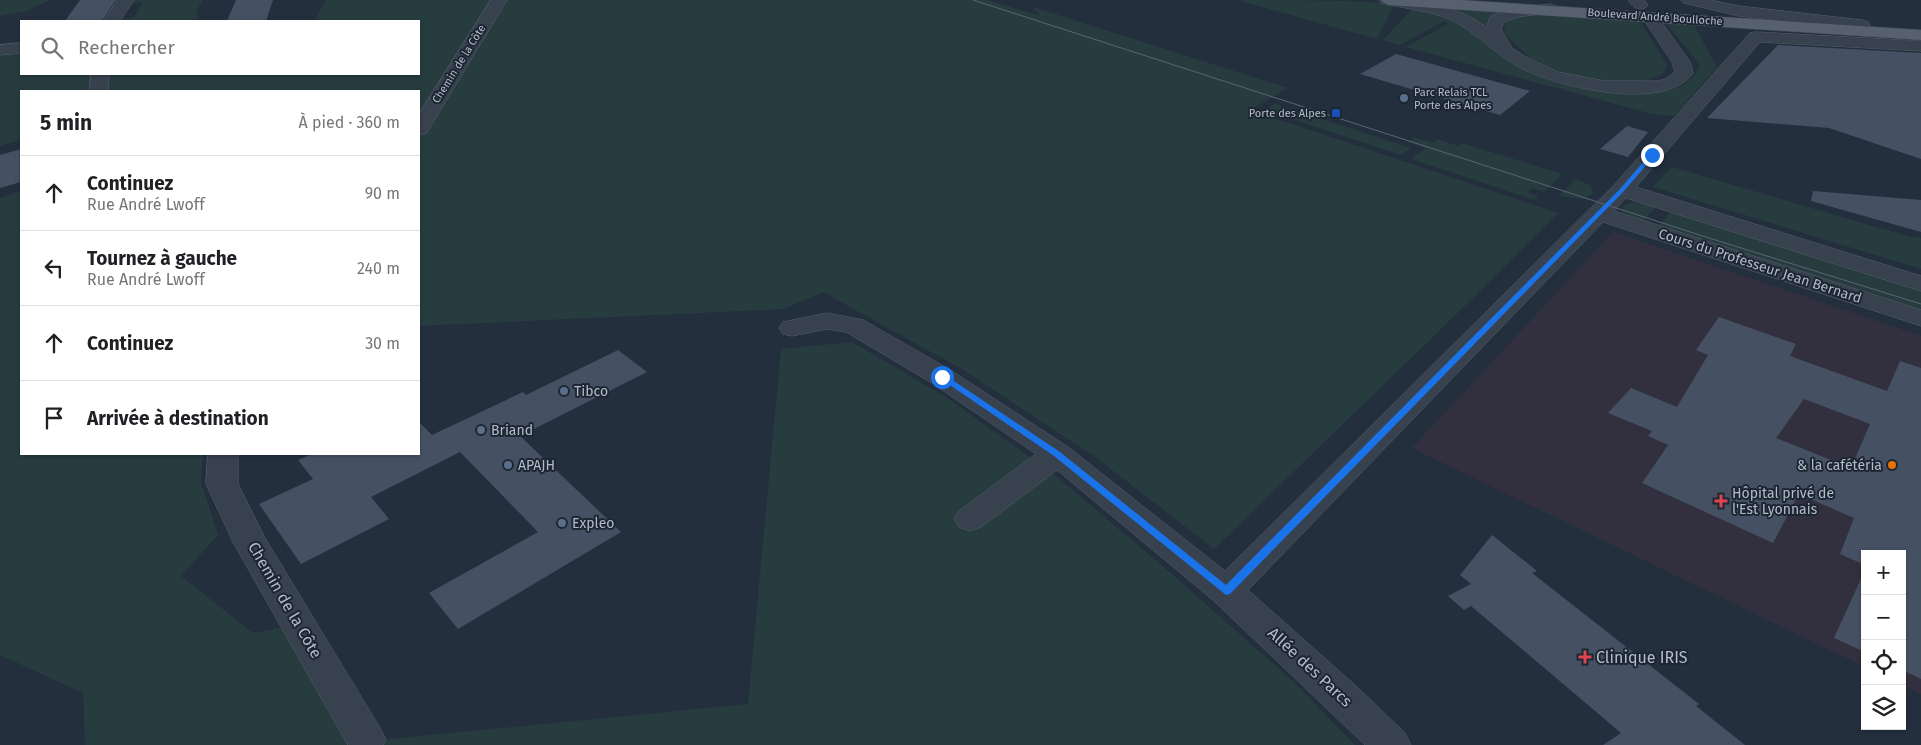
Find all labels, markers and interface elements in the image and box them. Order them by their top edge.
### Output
street label: Boulevard André Boulloche [1587,6,1723,28]
search box [20,20,420,75]
street label: Chemin de la Côte [430,22,488,106]
icon: search [38,34,66,62]
text: Rechercher [78,36,175,59]
place label: Parc Relais TCL Porte des Alpes [1414,86,1491,112]
marker: Parc Relais TCL Porte des Alpes [1398,92,1410,104]
place label: Porte des Alpes [1249,107,1326,120]
marker: Porte des Alpes [1330,107,1342,119]
text: 5 min [40,110,92,136]
text: À pied · 360 m [299,113,400,132]
route end [1641,144,1664,167]
text: Continuez [87,172,173,195]
icon: ahead [40,179,68,207]
text: 90 m [365,184,400,203]
text: Rue André Lwoff [87,195,205,214]
street label: Cours du Professeur Jean Bernard [1656,225,1864,307]
text: Tournez à gauche [87,247,237,270]
icon: left [40,254,68,282]
text: 240 m [357,259,400,278]
text: Rue André Lwoff [87,270,205,289]
icon: ahead [40,329,68,357]
text: Continuez [87,332,173,355]
text: 30 m [365,334,400,353]
route start [931,366,954,389]
place label: Tibco [574,383,608,400]
marker: Tibco [558,385,570,397]
icon: arrive [40,404,68,432]
text: Arrivée à destination [87,407,269,430]
place label: Briand [491,422,533,439]
marker: Briand [475,424,487,436]
place label: APAJH [518,457,555,474]
place label: & la cafétéria [1797,457,1882,474]
marker: APAJH [502,459,514,471]
marker: & la cafétéria [1886,459,1898,471]
place label: Hôpital privé de l'Est Lyonnais [1732,485,1834,518]
marker: Hôpital privé de l'Est Lyonnais [1714,494,1728,508]
place label: Expleo [572,515,614,532]
marker: Expleo [556,517,568,529]
street label: Chemin de la Côte [244,538,326,662]
map controls [1861,550,1906,730]
button: + [1861,550,1906,595]
button: − [1861,595,1906,640]
street label: Allée des Parcs [1264,623,1356,711]
button: locate [1861,640,1906,685]
place label: Clinique IRIS [1596,648,1688,667]
marker: Clinique IRIS [1578,650,1592,664]
button: layers [1861,685,1906,730]

